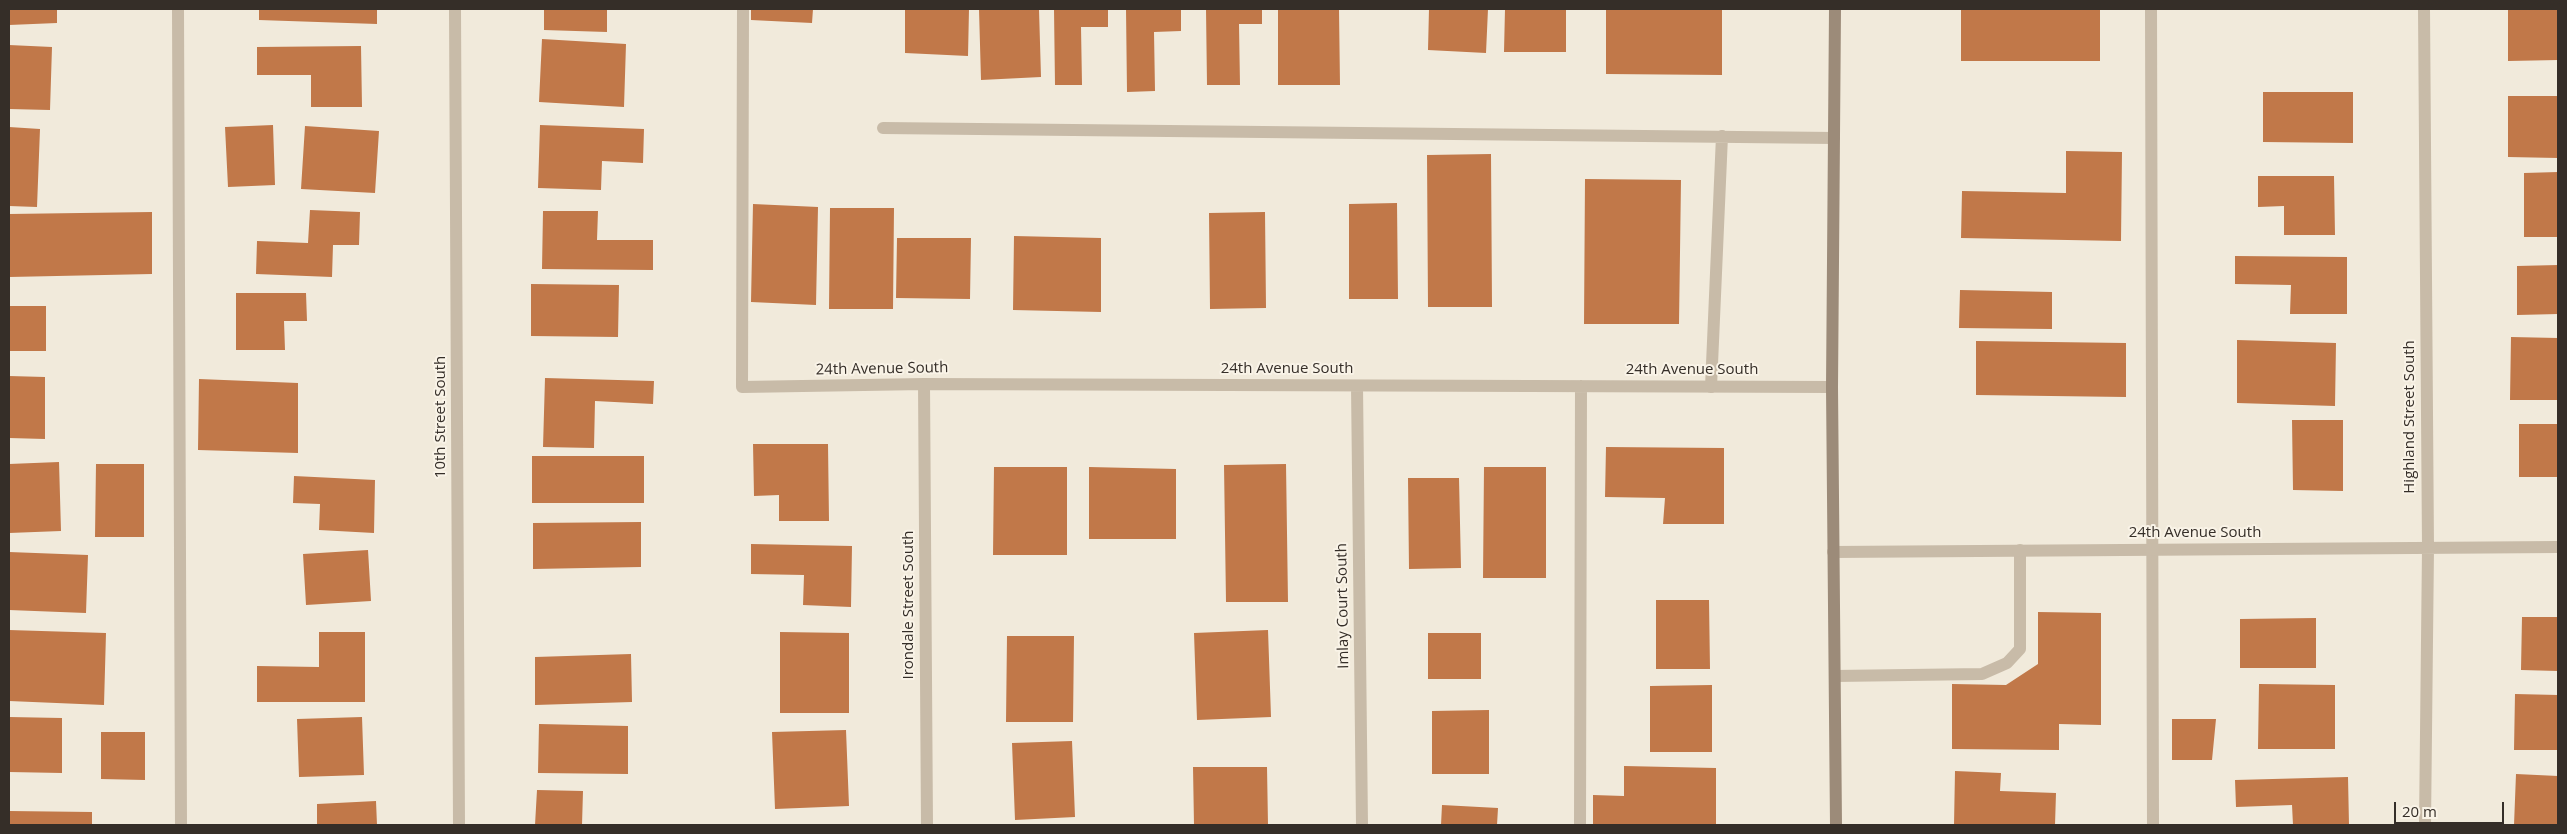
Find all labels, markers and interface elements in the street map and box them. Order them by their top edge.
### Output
street label: Highland Street South [2401,340,2419,494]
street label: 10th Street South [432,356,450,478]
street label: 24th Avenue South [815,359,949,379]
street label: 24th Avenue South [1221,360,1353,378]
street label: 24th Avenue South [1626,361,1758,379]
street label: 24th Avenue South [2129,524,2261,542]
street label: Irondale Street South [900,531,918,679]
street label: Imlay Court South [1333,543,1353,669]
scale bar [2397,792,2507,824]
text: 20 m [2402,801,2437,821]

